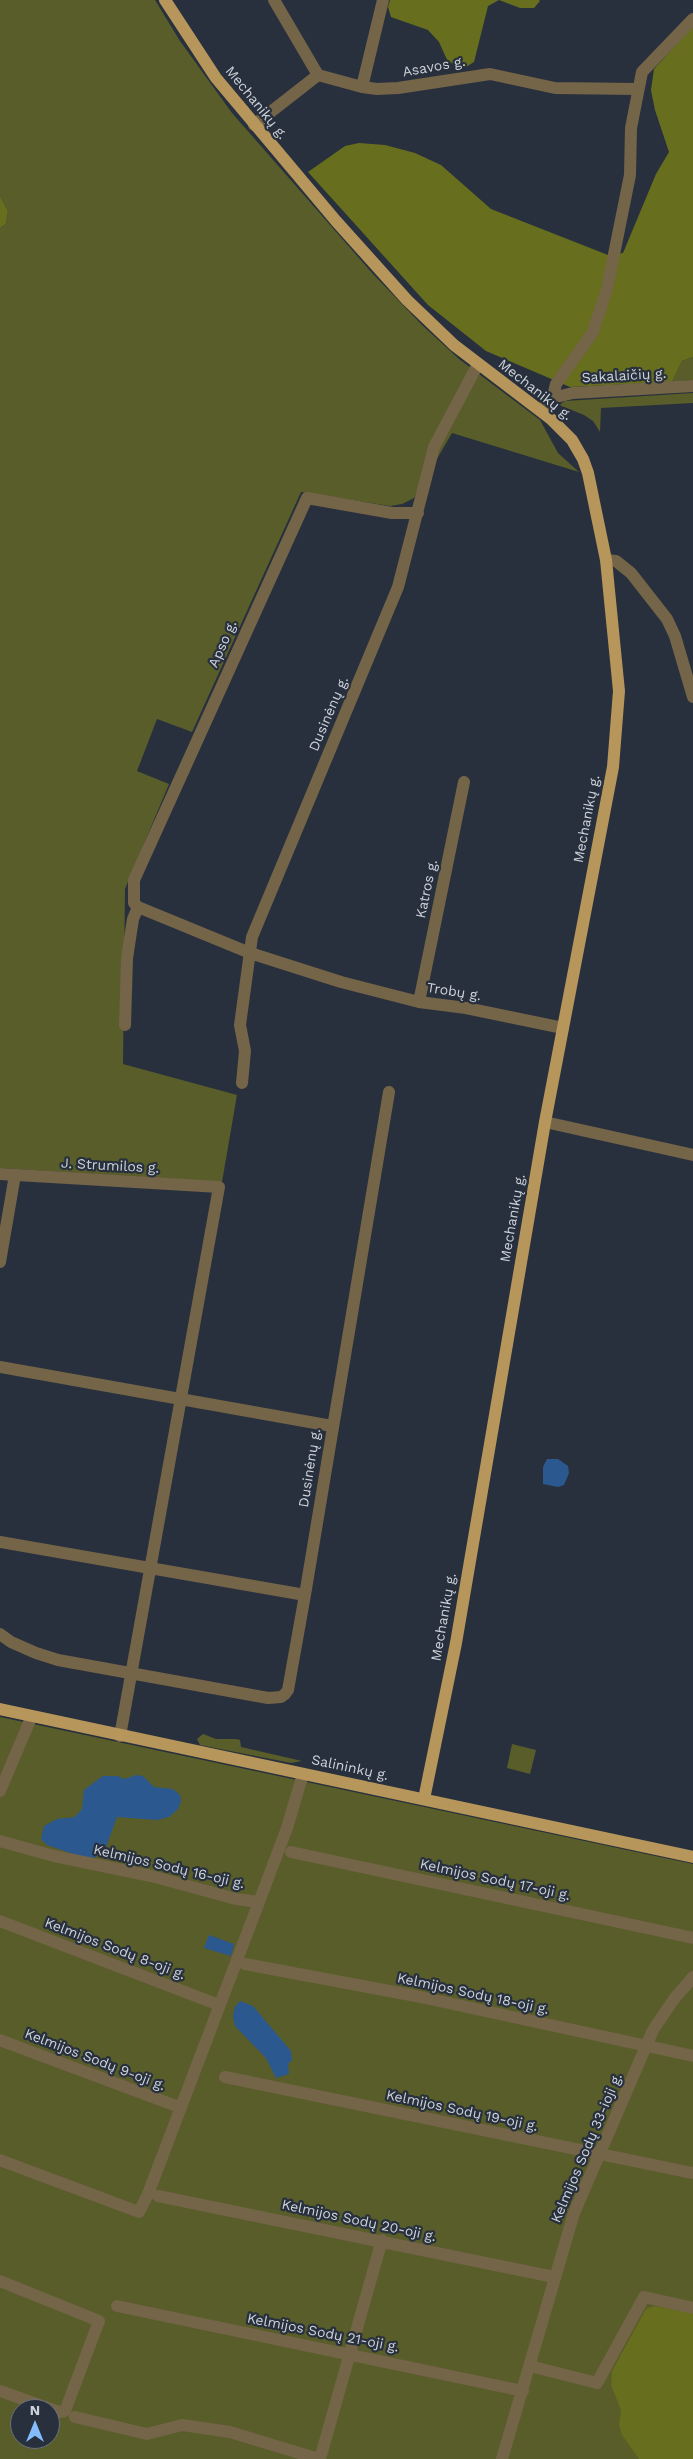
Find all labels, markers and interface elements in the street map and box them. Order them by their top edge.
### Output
street label: Asavos g. [401,53,467,81]
street label: Mechanikų g. [221,63,291,143]
street label: Mechanikų g. [495,356,575,424]
street label: Sakalaičių g. [581,365,667,387]
street label: Apso g. [205,618,241,670]
street label: Dusinėnų g. [306,674,352,754]
street label: Mechanikų g. [570,774,604,864]
street label: Katros g. [413,858,441,920]
street label: Trobų g. [426,979,482,1005]
street label: J. Strumilos g. [60,1155,160,1177]
street label: Mechanikų g. [497,1173,529,1263]
street label: Dusinėnų g. [295,1427,325,1509]
street label: Mechanikų g. [428,1572,460,1662]
street label: Salininkų g. [310,1752,390,1784]
street label: Kelmijos Sodų 16-oji g. [92,1841,246,1893]
street label: Kelmijos Sodų 17-oji g. [418,1856,572,1904]
street label: Kelmijos Sodų 8-oji g. [42,1914,188,1984]
street label: Kelmijos Sodų 18-oji g. [396,1970,550,2018]
street label: Kelmijos Sodų 9-oji g. [22,2025,168,2095]
street label: Kelmijos Sodų 33-ioji g. [548,2071,626,2225]
street label: Kelmijos Sodų 19-oji g. [384,2087,540,2135]
street label: Kelmijos Sodų 20-oji g. [280,2196,438,2246]
street label: Kelmijos Sodų 21-oji g. [246,2310,400,2356]
north arrow [10,2399,60,2449]
text: N [30,2402,40,2418]

